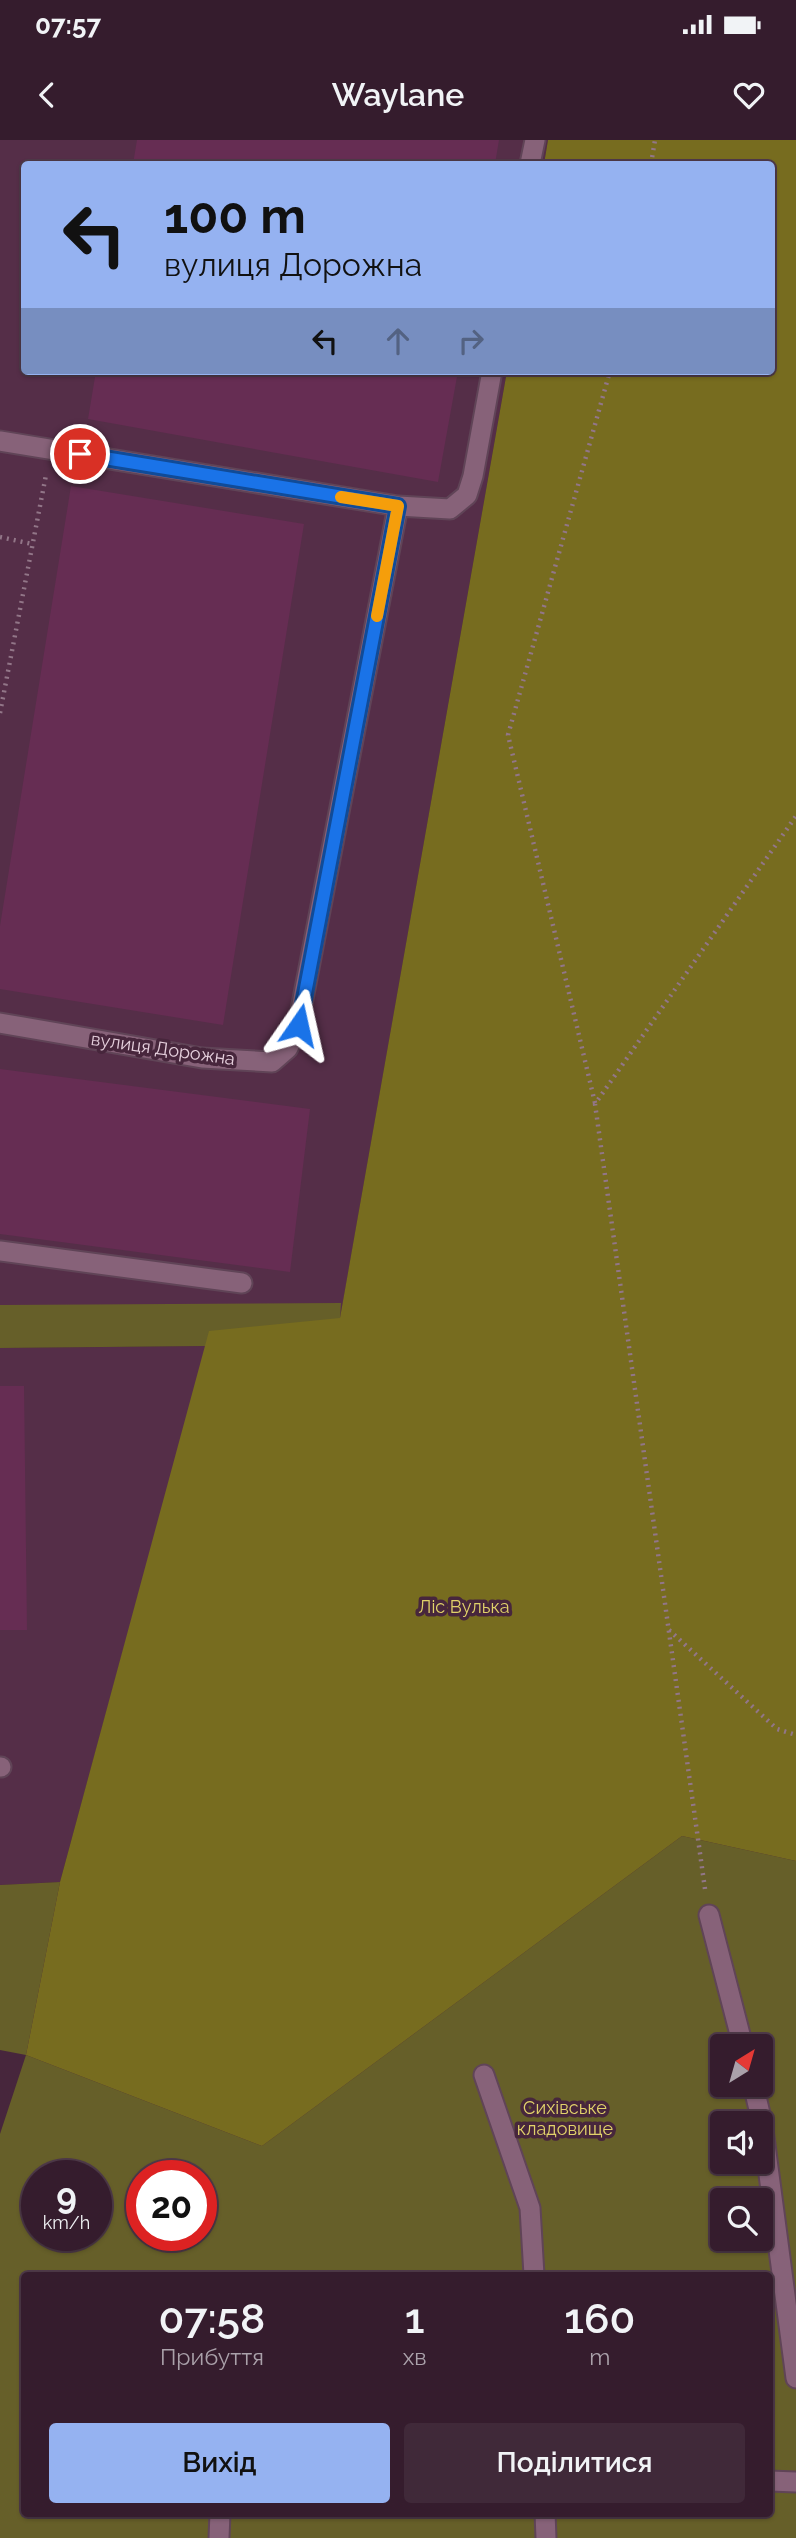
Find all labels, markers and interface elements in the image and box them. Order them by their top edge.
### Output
text: 07:57 [35,10,101,40]
icon: back [28,76,66,114]
text: Waylane [332,76,464,113]
icon: heart [730,76,768,114]
text: 100 m [164,187,306,244]
icon: left [49,189,140,280]
text: вулиця Дорожна [164,246,422,283]
icon: left [306,322,344,360]
icon: ahead [379,322,417,360]
icon: right [452,322,490,360]
pin [50,424,110,484]
icon: arrive [61,435,99,473]
position arrow [262,988,336,1062]
street label: вулиця Дорожна [90,1028,236,1069]
park label: Ліс Вулька [418,1596,510,1617]
north arrow [710,2034,774,2096]
map controls [710,2034,773,2251]
park label: Сихівське кладовище [517,2097,614,2139]
button: sound [710,2111,773,2174]
speed limit sign: 20 [126,2160,217,2251]
text: 9 [56,2176,77,2217]
button: search [710,2188,773,2251]
text: km/h [43,2212,90,2233]
text: 07:58 [159,2294,265,2343]
text: 1 [405,2294,425,2343]
text: 160 [564,2294,635,2343]
text: Прибуття [160,2343,264,2370]
text: хв [403,2343,427,2370]
text: m [589,2343,610,2370]
button: Вихід [49,2423,390,2503]
button: Поділитися [404,2423,745,2503]

